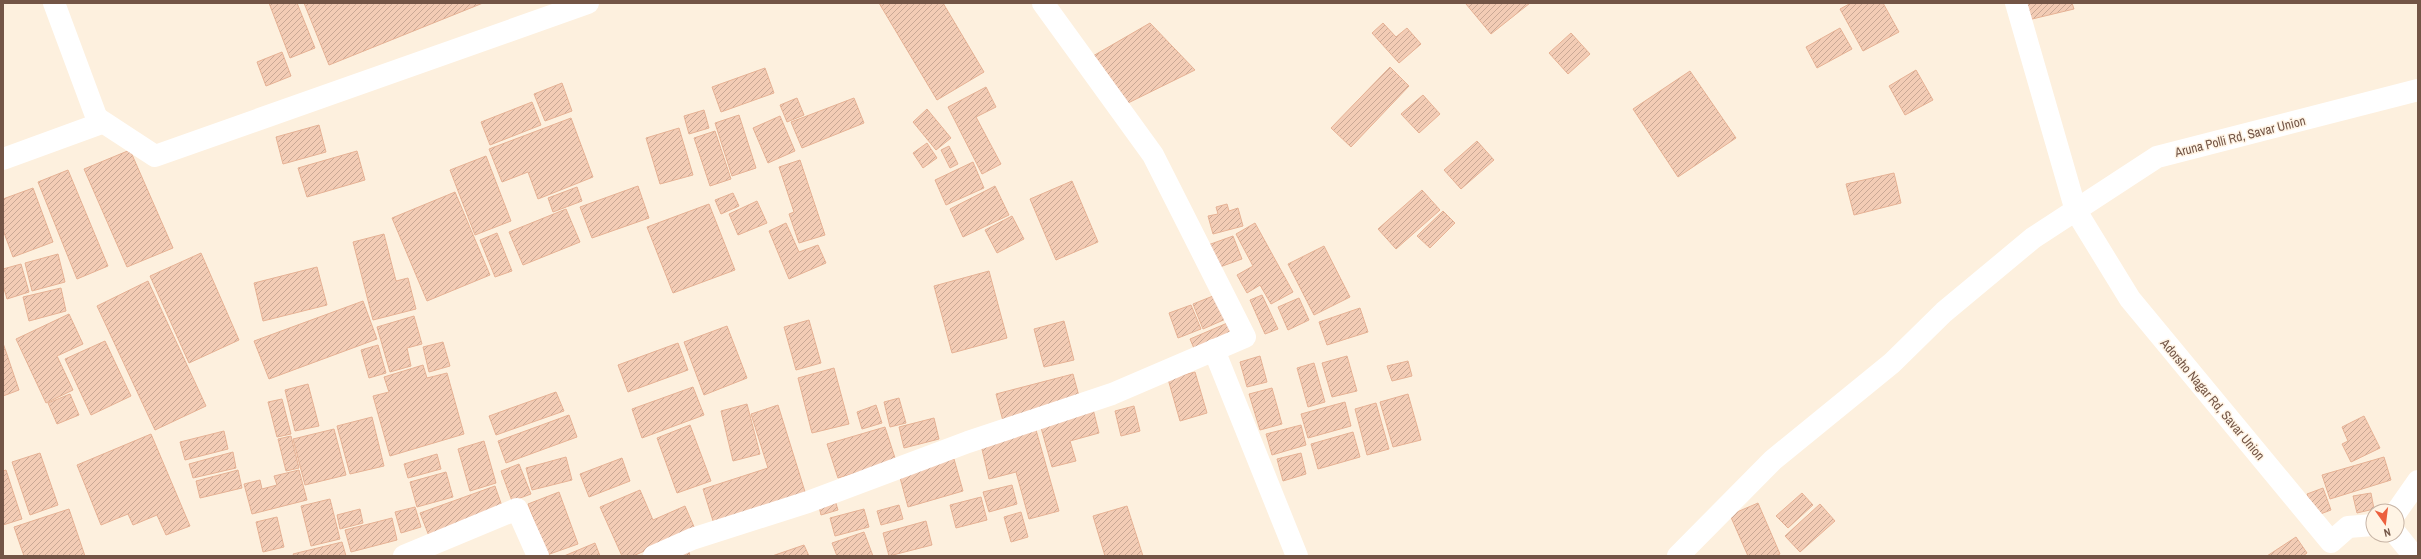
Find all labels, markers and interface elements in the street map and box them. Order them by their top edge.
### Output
street label: Aruna Polli Rd, Savar Union [2172,112,2307,161]
street label: Adorsho Nagar Rd, Savar Union [2156,334,2268,464]
north arrow [2365,503,2405,543]
text: N [2383,525,2392,540]

